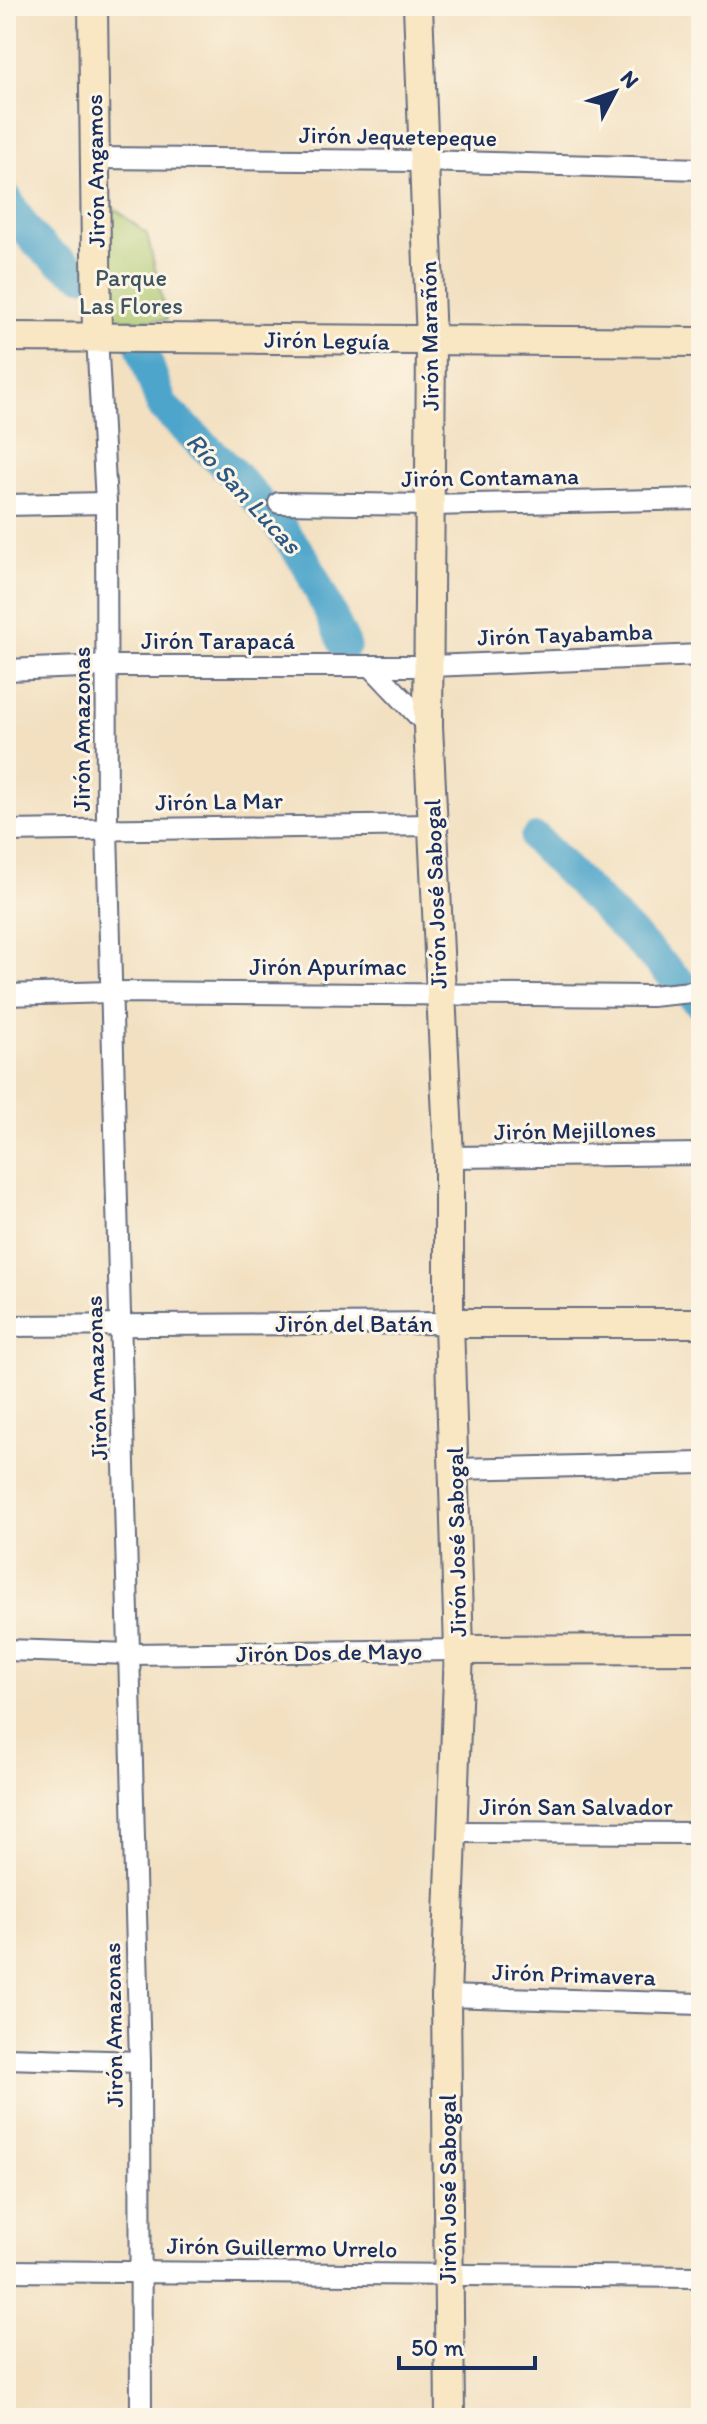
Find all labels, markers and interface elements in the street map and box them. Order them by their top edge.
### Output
north arrow [575,52,655,132]
text: N [615,65,645,94]
street label: Jirón Angamos [79,94,111,248]
street label: Jirón Jequetepeque [299,120,497,152]
street label: Jirón Marañón [413,260,445,411]
park label: Parque Las Flores [79,263,183,320]
street label: Jirón Leguía [264,324,391,356]
water label: Río San Lucas [180,426,309,561]
street label: Jirón Contamana [401,461,579,493]
street label: Jirón Tayabamba [477,616,653,652]
street label: Jirón Tarapacá [141,626,295,655]
street label: Jirón Amazonas [67,646,96,812]
street label: Jirón La Mar [155,785,284,817]
street label: Jirón José Sabogal [417,798,453,990]
street label: Jirón Apurímac [249,952,407,981]
street label: Jirón Mejillones [494,1114,656,1146]
street label: Jirón Amazonas [79,1295,113,1461]
street label: Jirón del Batán [275,1309,433,1338]
street label: Jirón José Sabogal [440,1446,472,1637]
street label: Jirón Dos de Mayo [235,1636,423,1668]
street label: Jirón San Salvador [479,1792,673,1821]
street label: Jirón Amazonas [97,1942,129,2108]
street label: Jirón Primavera [492,1957,657,1991]
street label: Jirón José Sabogal [433,2094,462,2284]
street label: Jirón Guillermo Urrelo [166,2230,398,2264]
scale bar [399,2320,535,2370]
text: 50 m [411,2333,464,2362]

